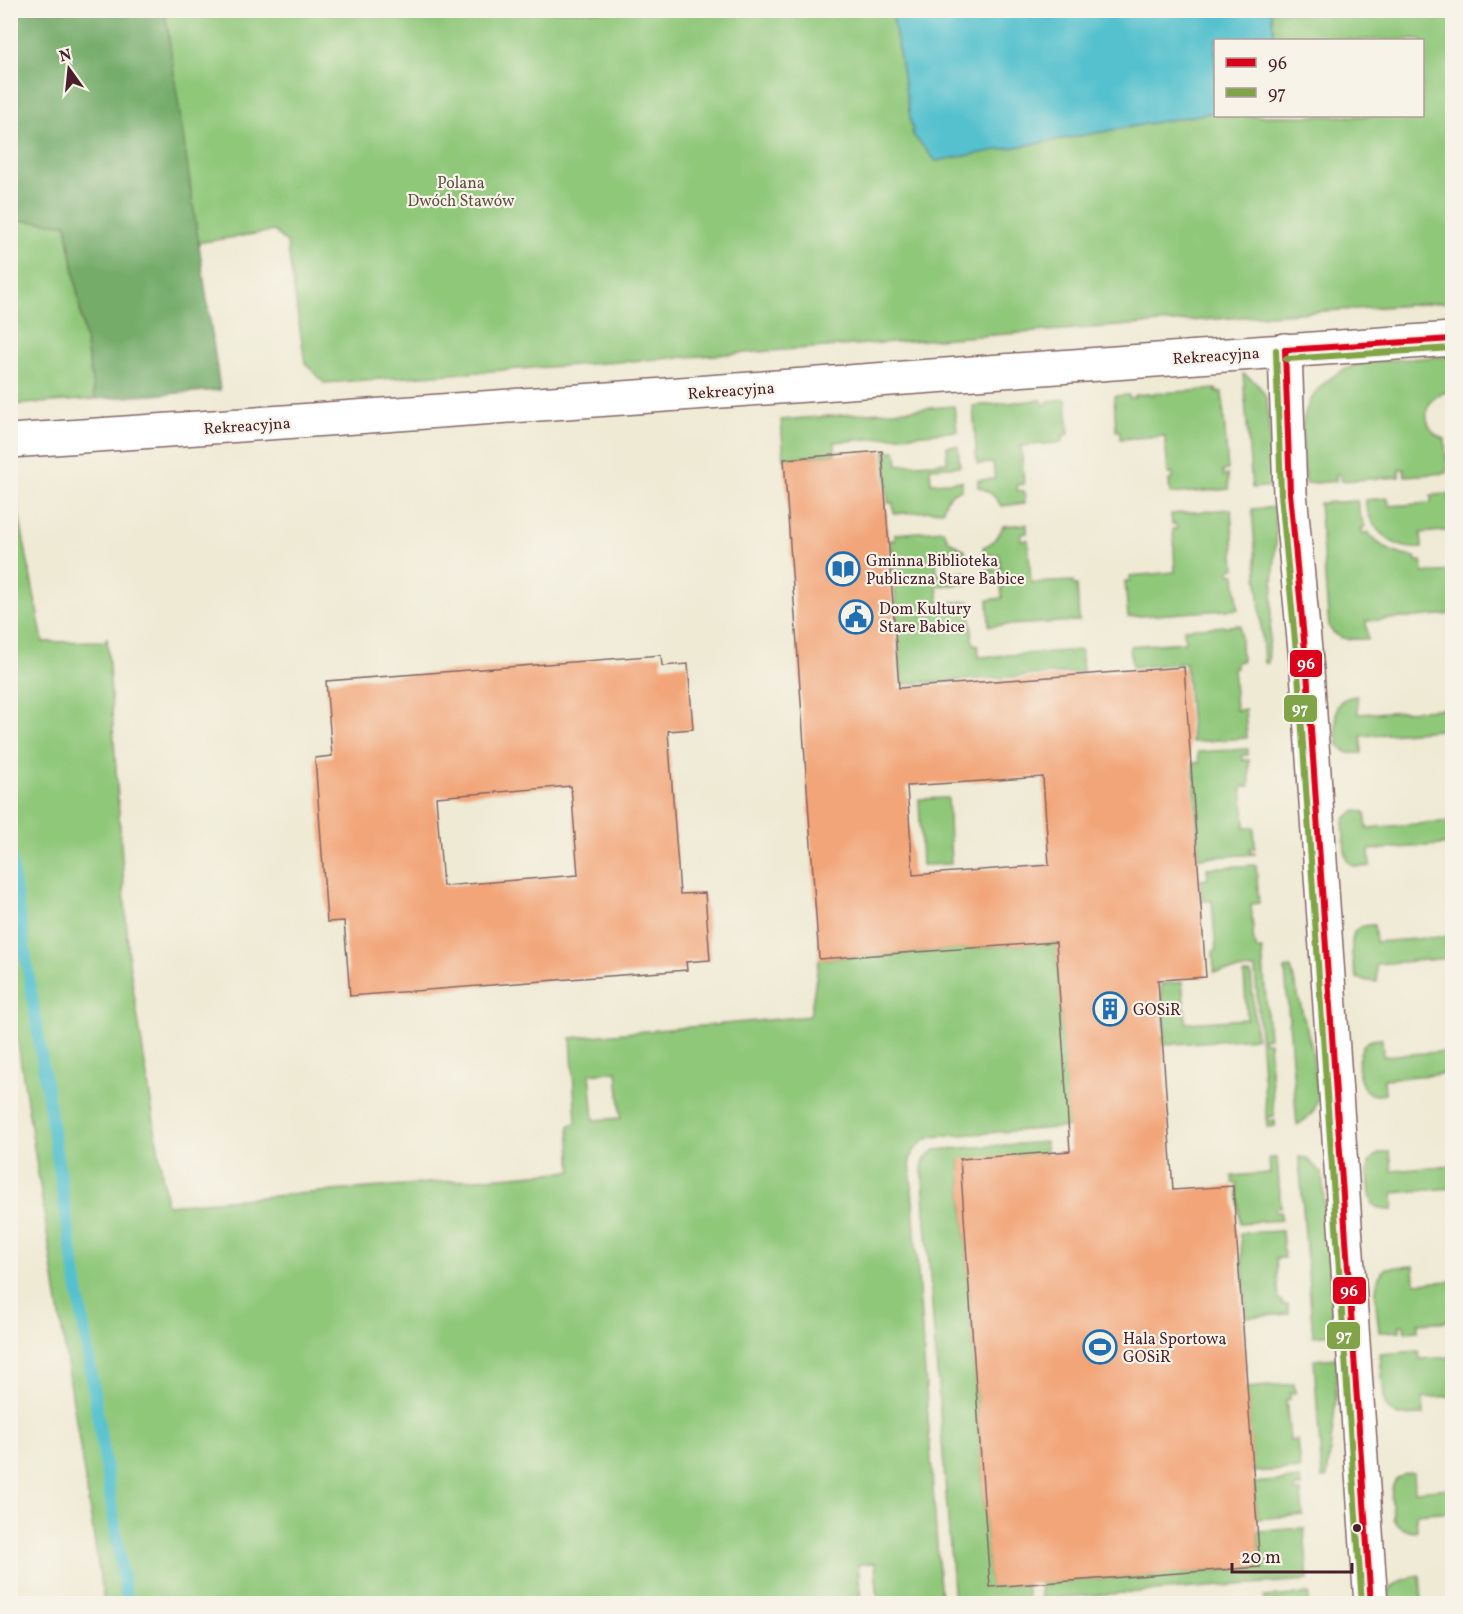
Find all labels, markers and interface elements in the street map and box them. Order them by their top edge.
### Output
north arrow [39,39,99,99]
legend [1214,39,1424,117]
text: N [57,44,74,69]
text: 96 [1268,52,1287,77]
text: 97 [1268,82,1286,107]
park label: Polana Dwóch Stawów [408,173,515,213]
street label: Rekreacyjna [1172,343,1260,371]
street label: Rekreacyjna [687,378,775,406]
street label: Rekreacyjna [203,413,291,441]
library icon: Gminna Biblioteka Publiczna Stare Babice [825,551,861,587]
place label: Gminna Biblioteka Publiczna Stare Babice [866,551,1025,591]
public building icon: Dom Kultury Stare Babice [838,599,874,635]
place label: Dom Kultury Stare Babice [879,599,972,639]
line badge: 96 [1289,649,1323,678]
text: 96 [1297,654,1315,676]
line badge: 97 [1283,694,1318,723]
text: 97 [1292,699,1309,721]
building icon: GOSiR [1092,991,1128,1027]
place label: GOSiR [1133,1000,1181,1022]
line badge: 96 [1332,1276,1367,1305]
text: 96 [1340,1281,1358,1303]
line badge: 97 [1326,1321,1361,1350]
text: 97 [1336,1326,1353,1348]
sports icon: Hala Sportowa GOSiR [1082,1329,1118,1365]
place label: Hala Sportowa GOSiR [1123,1329,1226,1369]
unlabelled marker [1351,1522,1363,1534]
scale bar [1232,1536,1352,1574]
text: 20 m [1241,1546,1281,1571]

